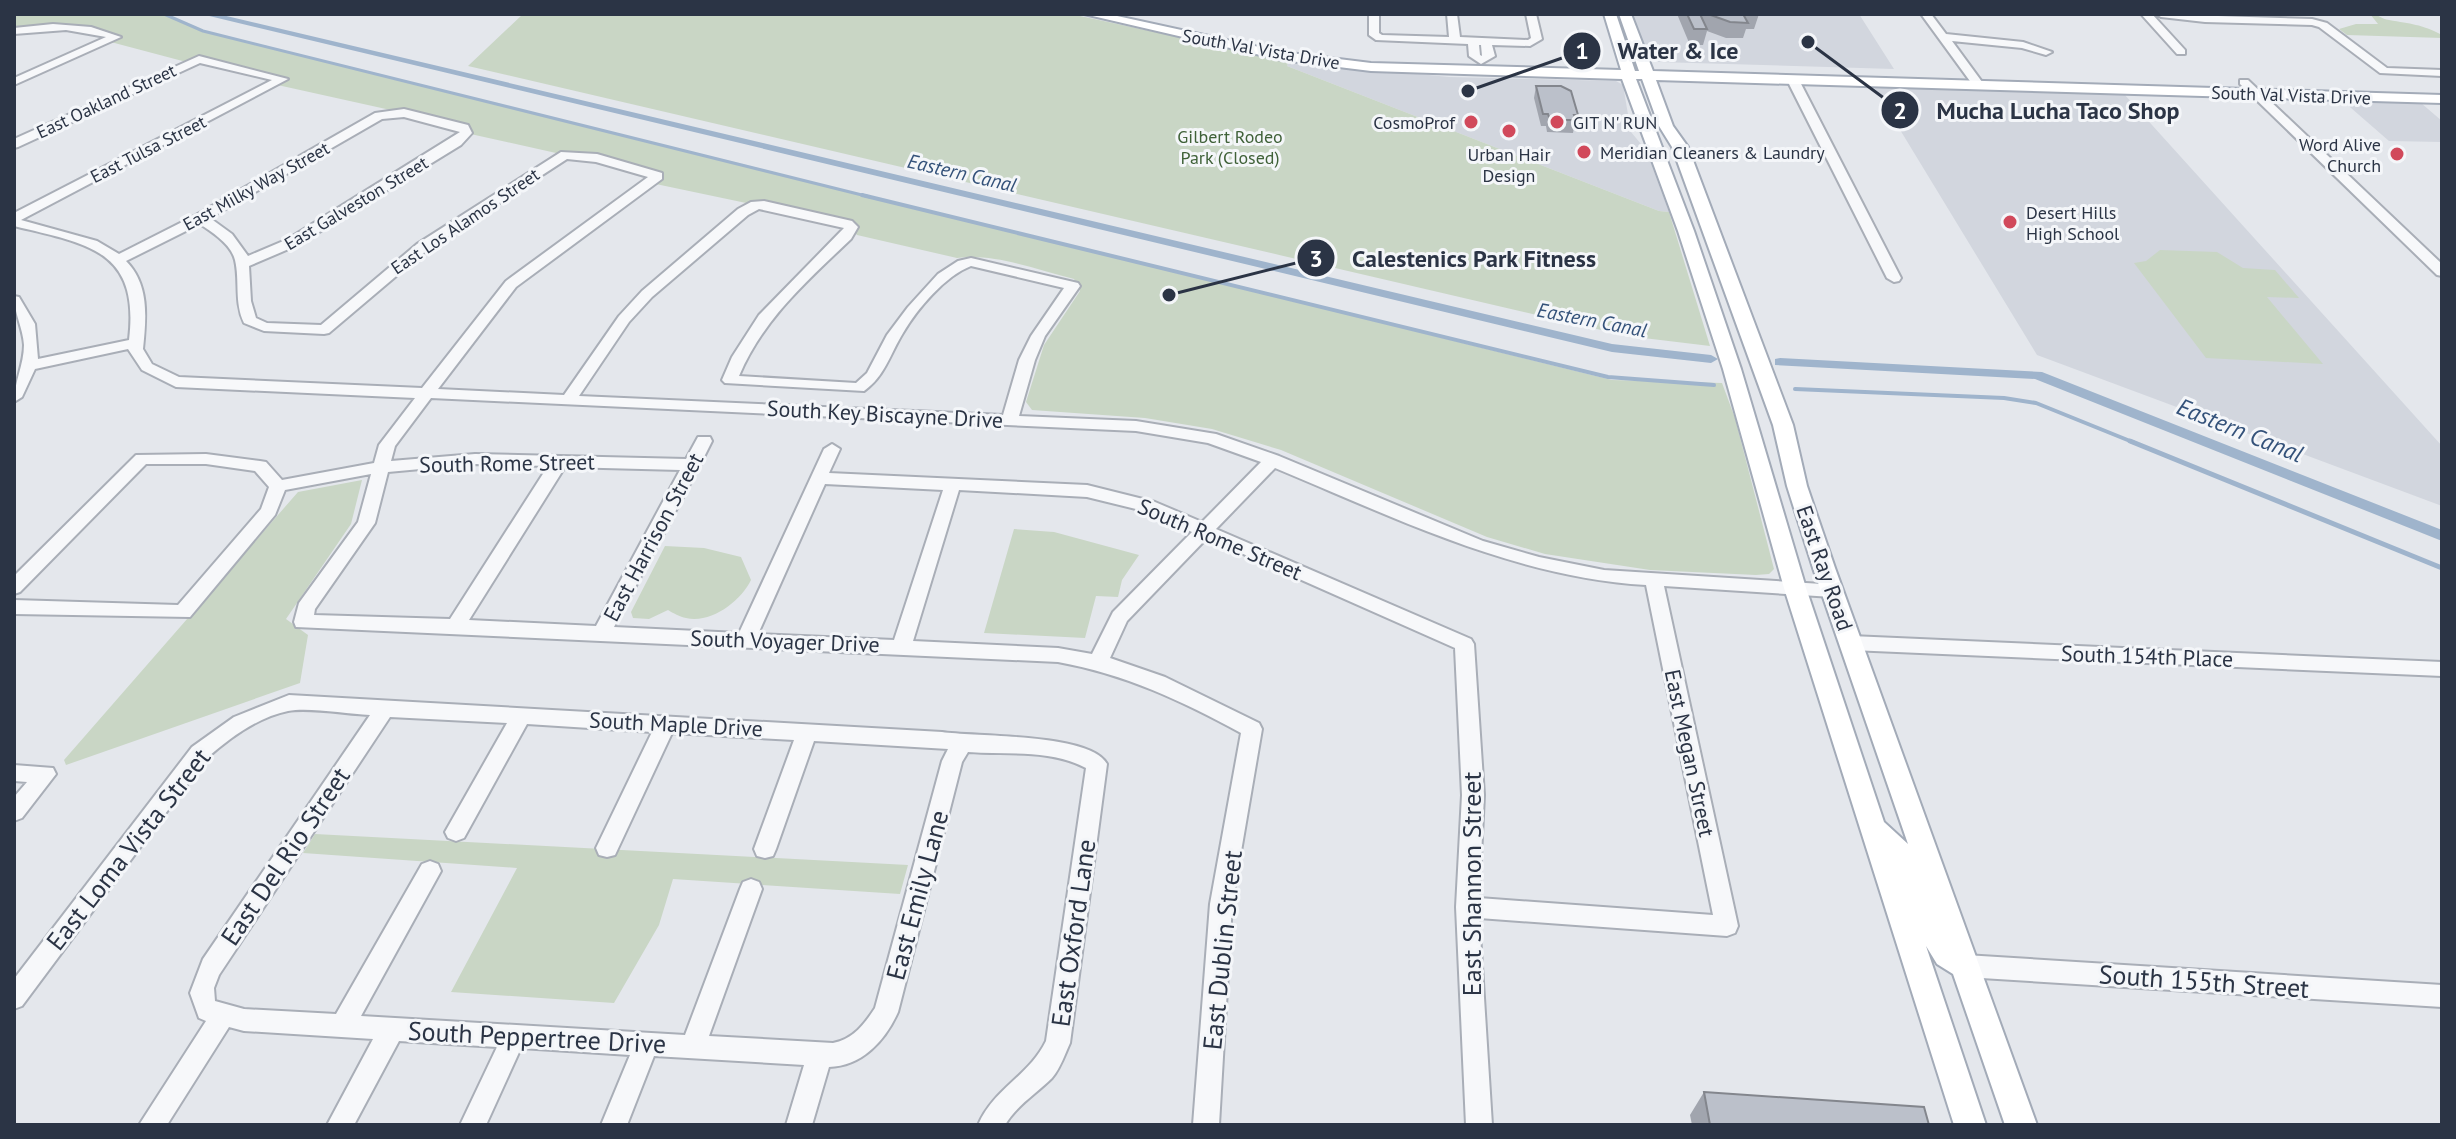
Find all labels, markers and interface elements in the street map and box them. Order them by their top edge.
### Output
street label: South Val Vista Drive [1180,24,1342,74]
callout: Water & Ice [1562,27,1755,75]
text: 1 [1575,35,1589,66]
text: Water & Ice [1617,35,1739,66]
street label: East Oakland Street [33,59,179,143]
street label: South Val Vista Drive [2211,81,2371,109]
callout: Mucha Lucha Taco Shop [1880,86,2195,134]
text: 2 [1893,95,1907,126]
text: Mucha Lucha Taco Shop [1937,95,2180,126]
street label: East Tulsa Street [86,110,210,188]
place label: CosmoProf [1373,111,1456,134]
place label: GIT N' RUN [1573,111,1657,134]
marker: CosmoProf [1462,113,1480,131]
marker: GIT N' RUN [1548,113,1566,131]
marker: Urban Hair Design [1500,122,1518,140]
park label: Gilbert Rodeo Park (Closed) [1177,125,1283,169]
place label: Word Alive Church [2299,133,2381,177]
street label: East Milky Way Street [179,136,333,236]
place label: Meridian Cleaners & Laundry [1600,141,1825,164]
place label: Urban Hair Design [1467,143,1551,187]
marker: Meridian Cleaners & Laundry [1575,143,1593,161]
marker: Word Alive Church [2388,145,2406,163]
water label: Eastern Canal [905,148,1020,198]
street label: East Galveston Street [280,151,432,255]
street label: East Los Alamos Street [386,163,544,279]
place label: Desert Hills High School [2026,201,2120,245]
marker: Desert Hills High School [2001,213,2019,231]
callout: Calestenics Park Fitness [1296,234,1612,282]
text: 3 [1309,243,1323,274]
text: Calestenics Park Fitness [1352,243,1596,274]
water label: Eastern Canal [1535,297,1650,343]
water label: Eastern Canal [2172,391,2308,470]
street label: South Key Biscayne Drive [766,394,1004,434]
street label: South Rome Street [419,447,596,479]
street label: East Harrison Street [597,447,710,626]
street label: South Rome Street [1134,492,1307,586]
street label: East Ray Road [1790,502,1860,634]
street label: South Voyager Drive [690,624,880,658]
street label: South 154th Place [2060,639,2234,673]
street label: East Megan Street [1659,667,1722,840]
street label: South Maple Drive [589,705,763,743]
street label: East Loma Vista Street [39,741,217,957]
street label: East Del Rio Street [213,760,357,951]
street label: East Shannon Street [1455,772,1488,996]
street label: East Emily Lane [878,806,956,984]
street label: East Oxford Lane [1044,837,1102,1029]
street label: East Dublin Street [1195,848,1249,1052]
street label: South 155th Street [2098,957,2310,1005]
street label: South Peppertree Drive [407,1014,667,1060]

